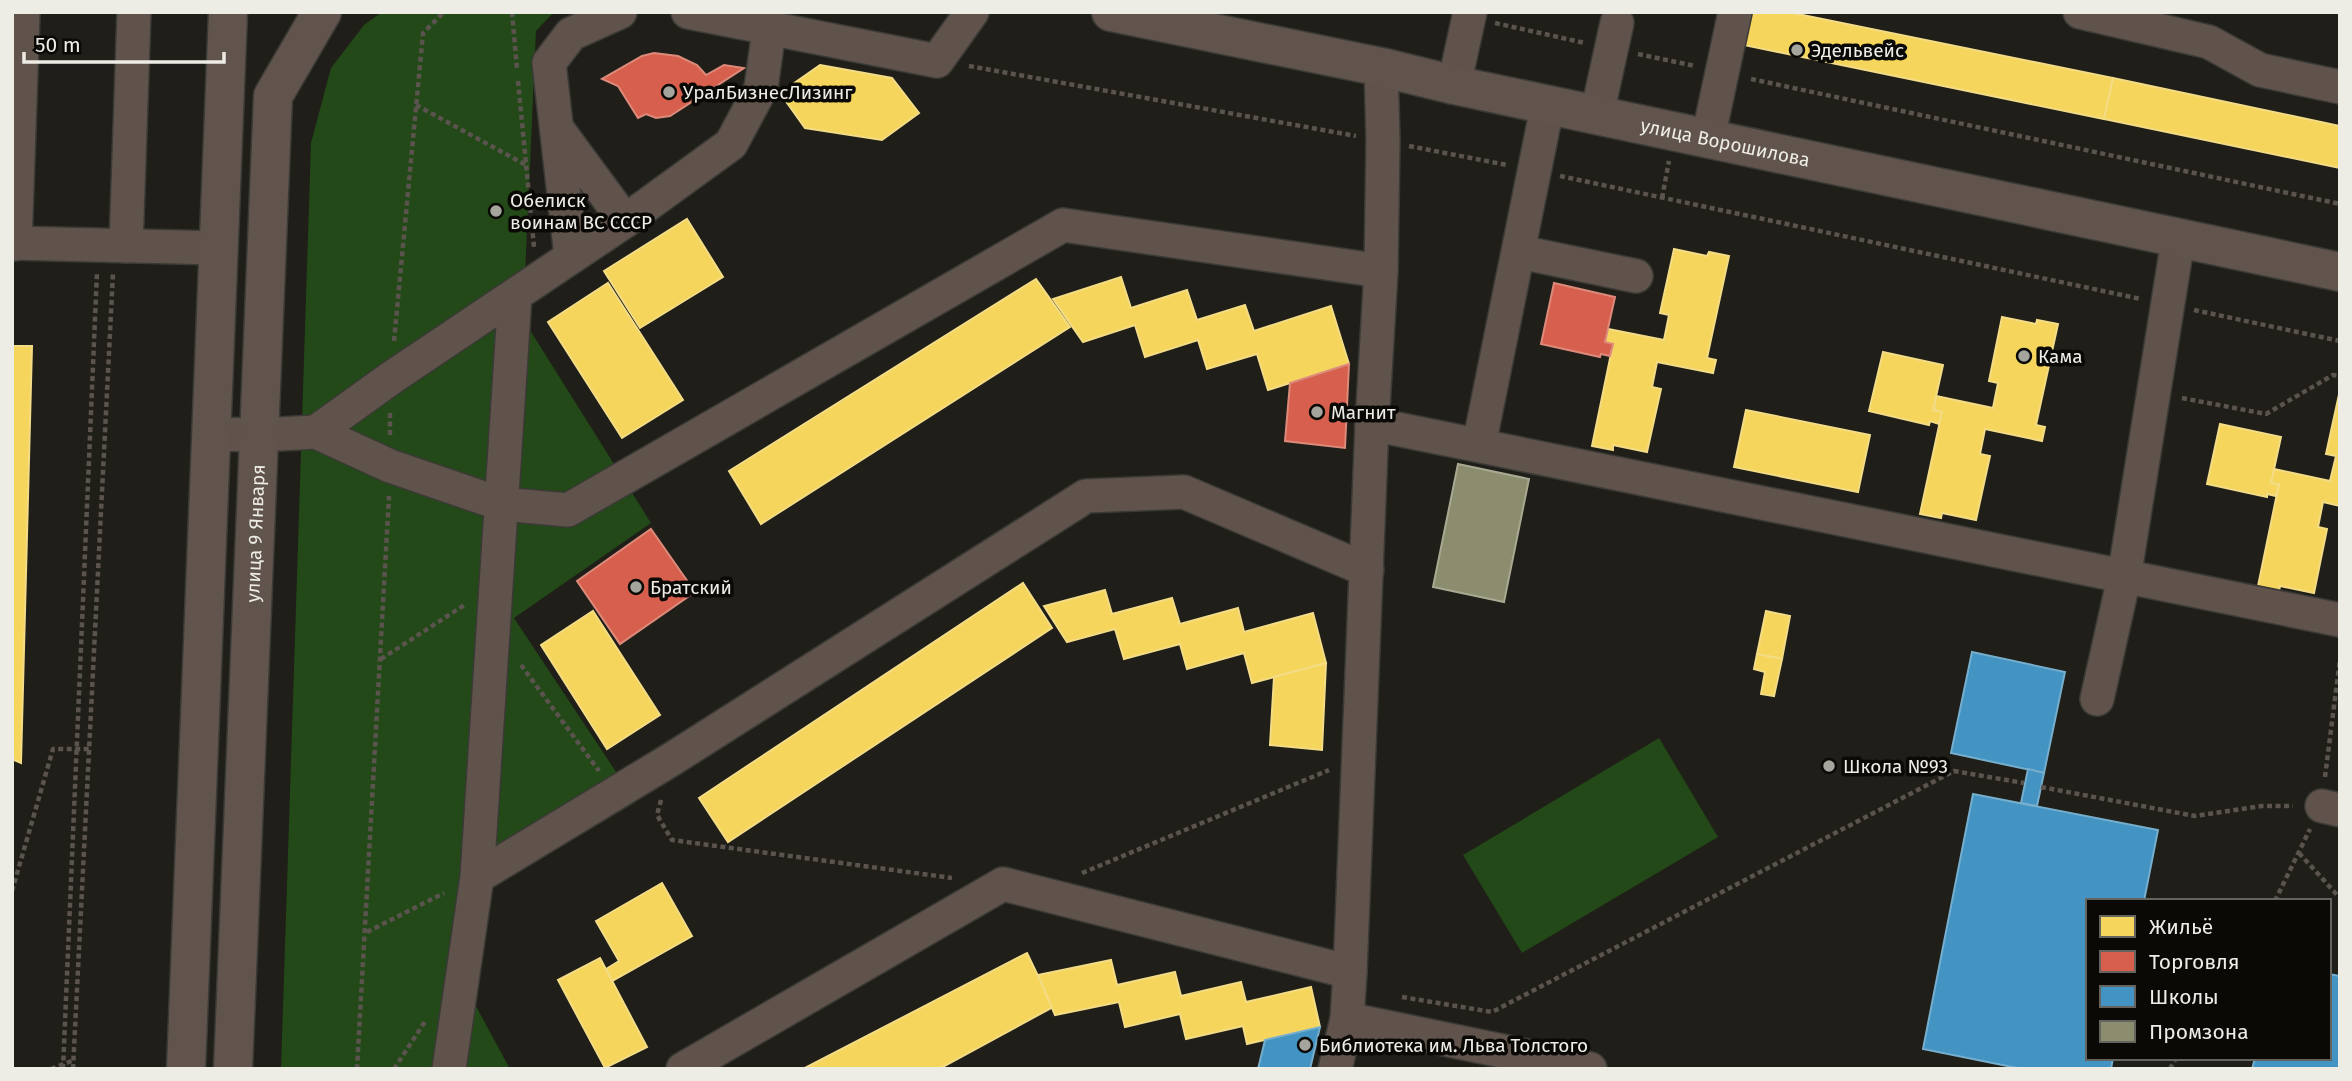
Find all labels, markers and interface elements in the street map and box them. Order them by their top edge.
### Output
scale bar [24,21,224,65]
text: 50 m [35,32,81,58]
place label: Эдельвейс [1811,39,1904,62]
marker: Эдельвейс [1789,42,1805,58]
place label: УралБизнесЛизинг [683,81,853,104]
marker: УралБизнесЛизинг [661,84,677,100]
street label: улица Ворошилова [1638,114,1812,172]
place label: Обелиск воинам ВС СССР [510,189,652,234]
marker: Обелиск воинам ВС СССР [488,203,504,219]
place label: Кама [2038,345,2082,368]
marker: Кама [2016,348,2032,364]
place label: Магнит [1331,401,1396,424]
marker: Магнит [1309,404,1325,420]
street label: улица 9 Января [241,464,270,603]
place label: Братский [650,576,732,599]
marker: Братский [628,579,644,595]
place label: Школа №93 [1843,755,1948,778]
marker: Школа №93 [1821,758,1837,774]
legend [2086,899,2331,1060]
text: Жильё [2149,914,2213,940]
text: Торговля [2149,949,2240,975]
text: Школы [2149,984,2219,1010]
text: Промзона [2149,1019,2249,1045]
place label: Библиотека им. Льва Толстого [1319,1034,1588,1057]
marker: Библиотека им. Льва Толстого [1297,1037,1313,1053]

